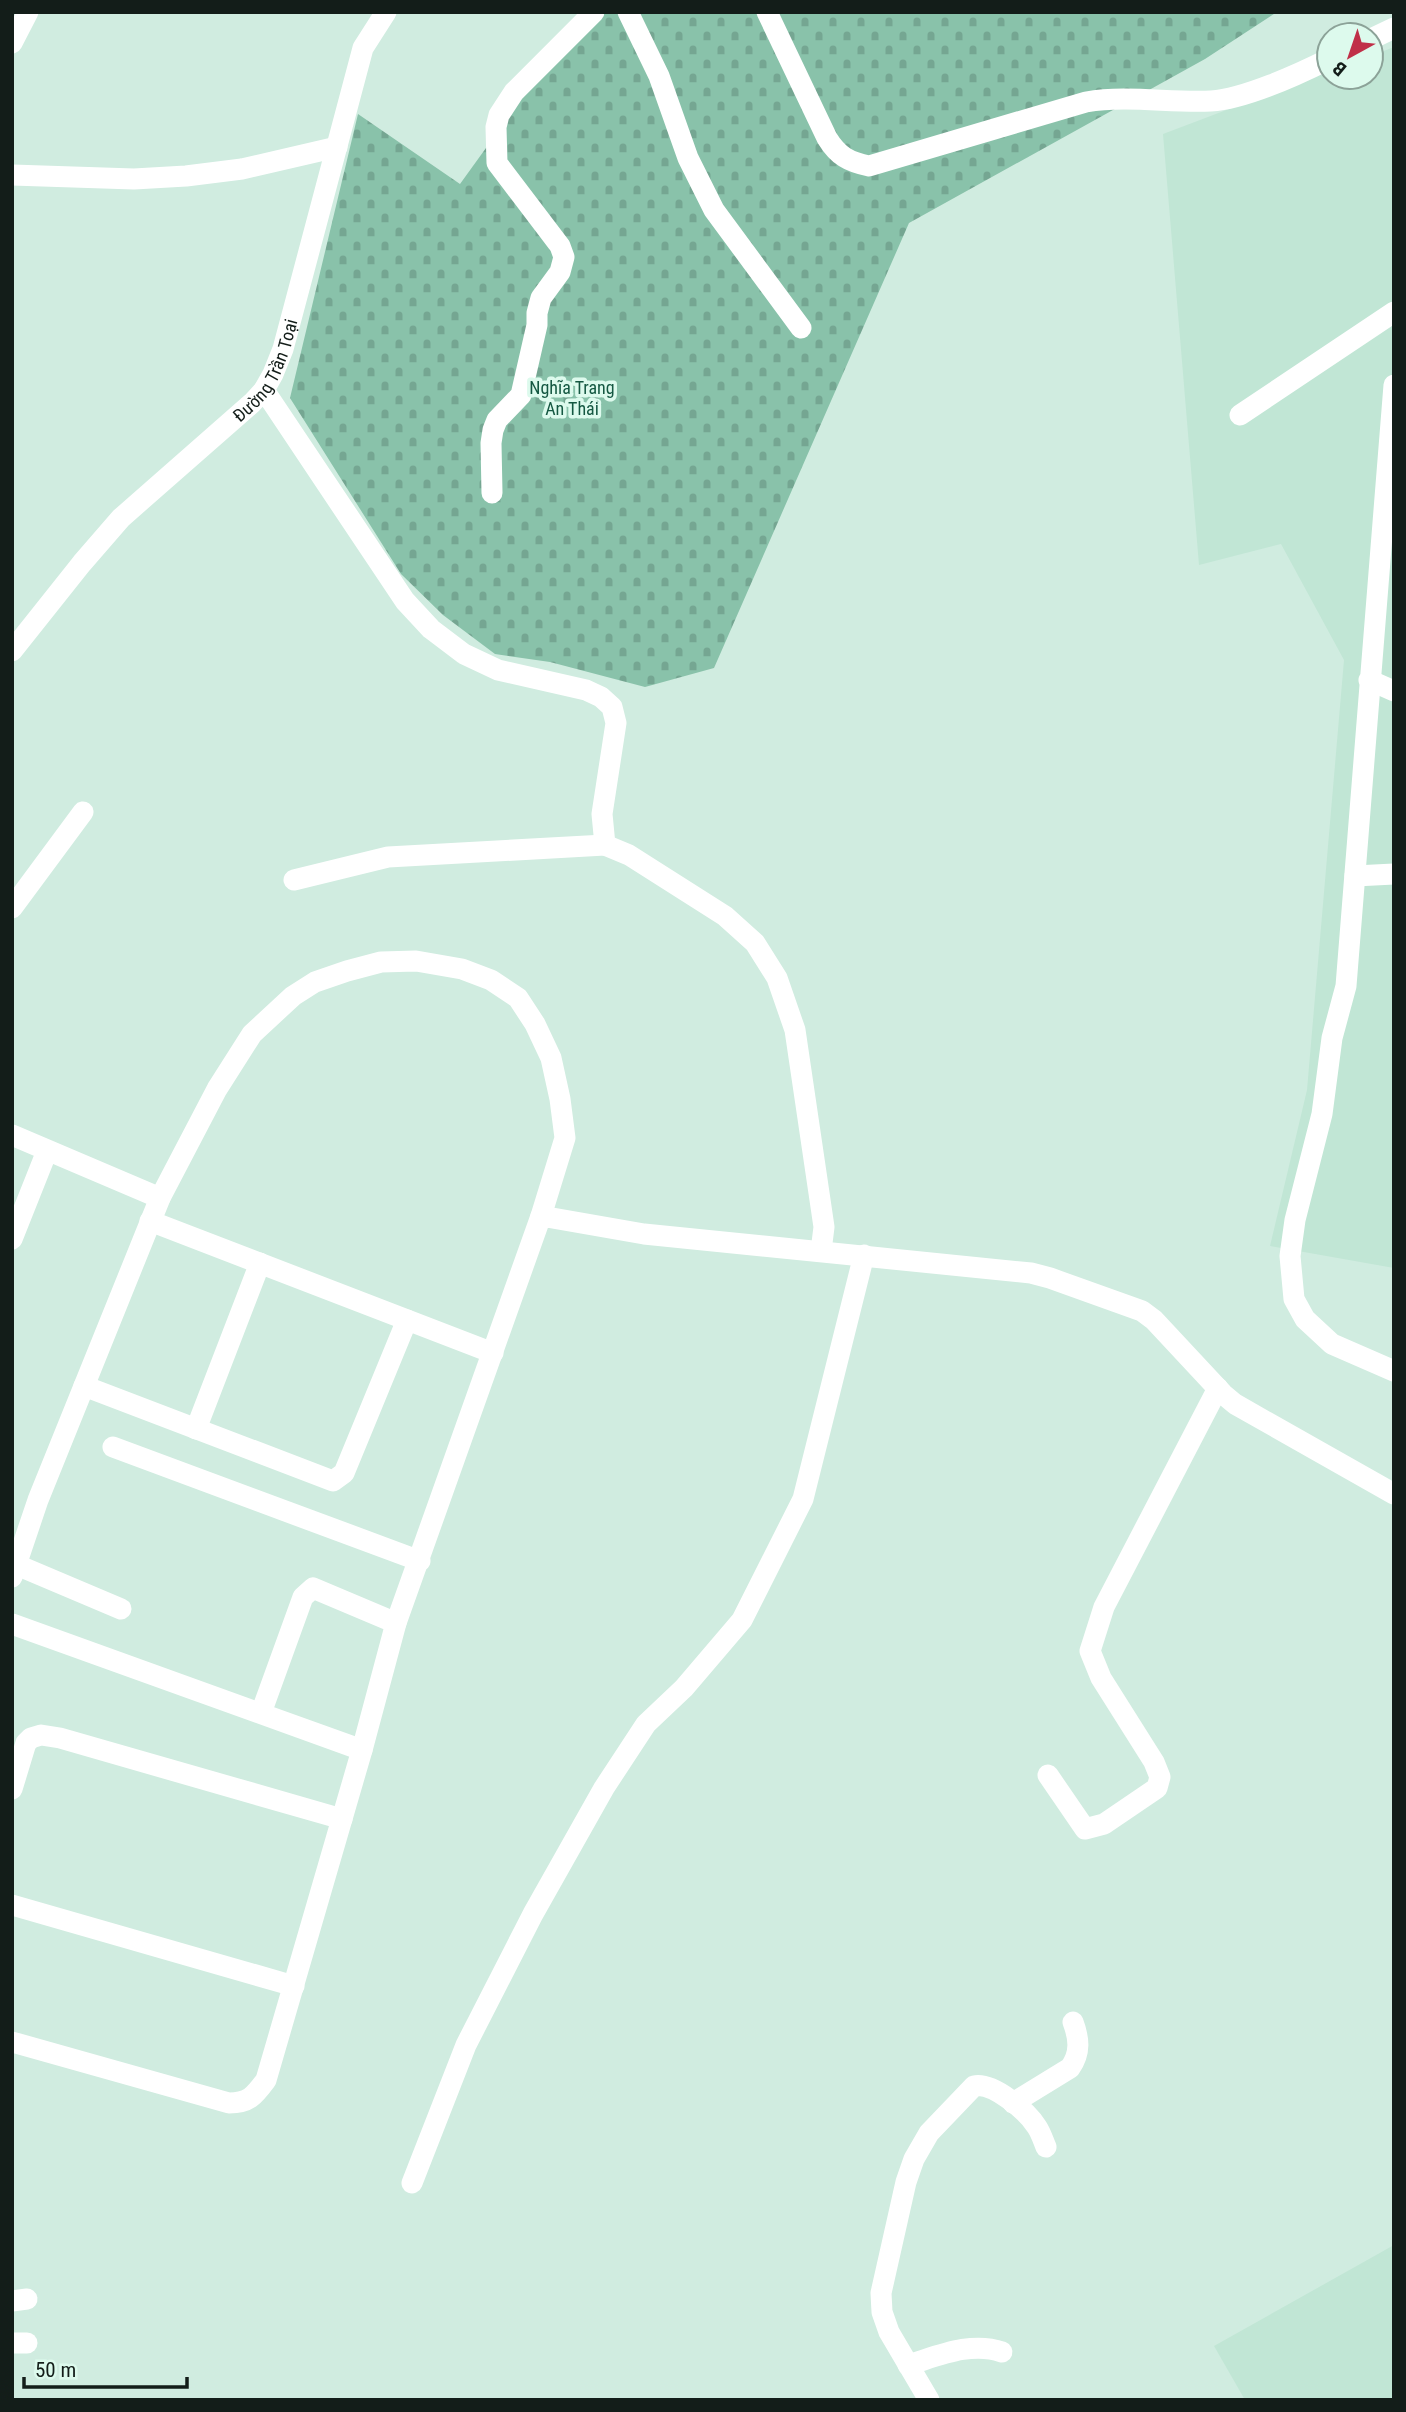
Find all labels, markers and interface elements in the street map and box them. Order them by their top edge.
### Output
north arrow [1315,21,1385,91]
text: B [1328,56,1351,81]
street label: Đường Trần Toại [228,317,301,426]
park label: Nghĩa Trang An Thái [529,377,615,419]
scale bar [24,2346,187,2390]
text: 50 m [35,2358,76,2382]

